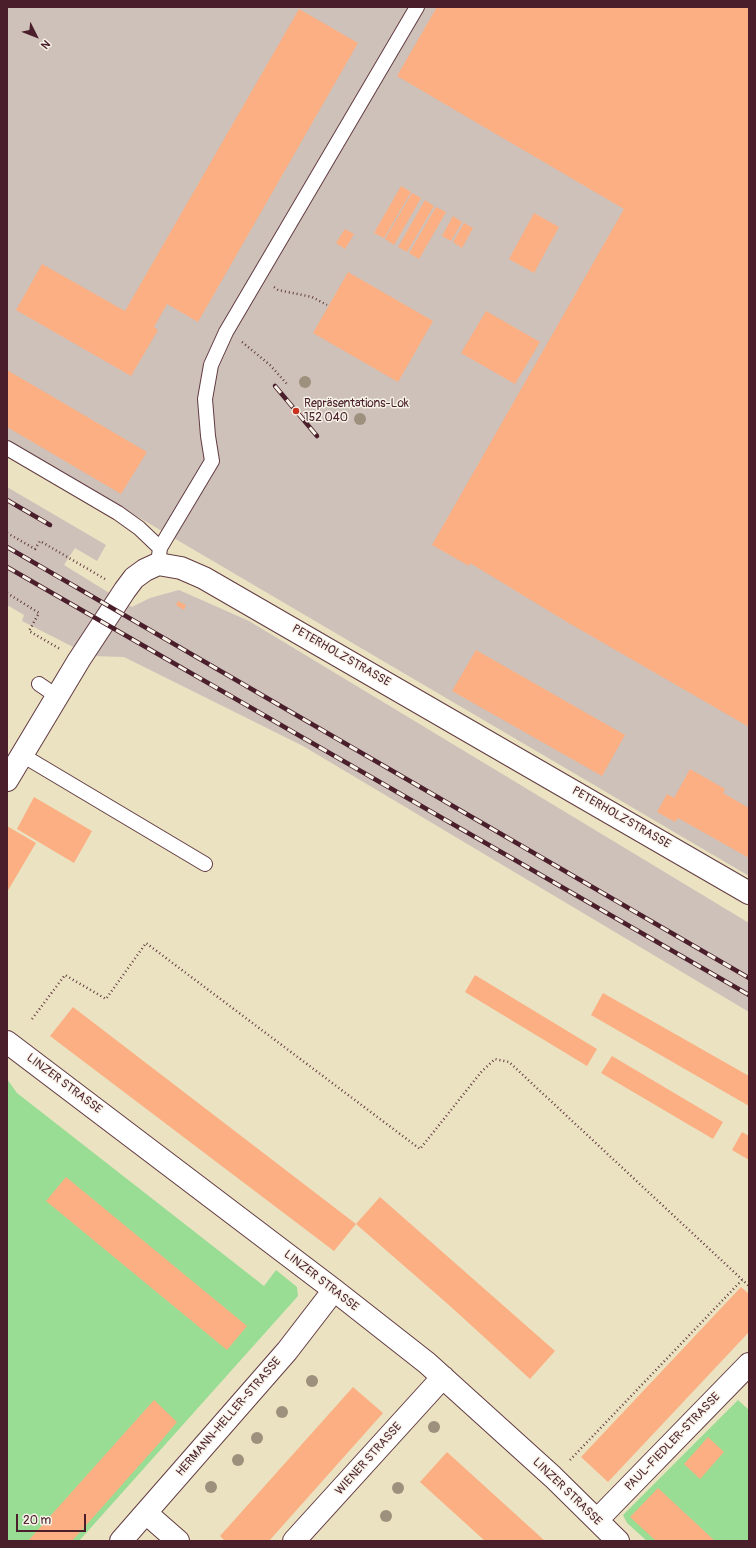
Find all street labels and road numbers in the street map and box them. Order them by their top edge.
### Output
street label: PETERHOLZSTRASSE [289,622,393,690]
street label: PETERHOLZSTRASSE [569,784,673,852]
street label: LINZER STRASSE [23,1051,105,1117]
street label: LINZER STRASSE [281,1247,361,1315]
street label: HERMANN-HELLER-STRASSE [173,1355,285,1479]
street label: PAUL-FIEDLER-STRASSE [622,1390,724,1494]
street label: WIENER STRASSE [333,1420,405,1498]
street label: LINZER STRASSE [529,1455,605,1529]

